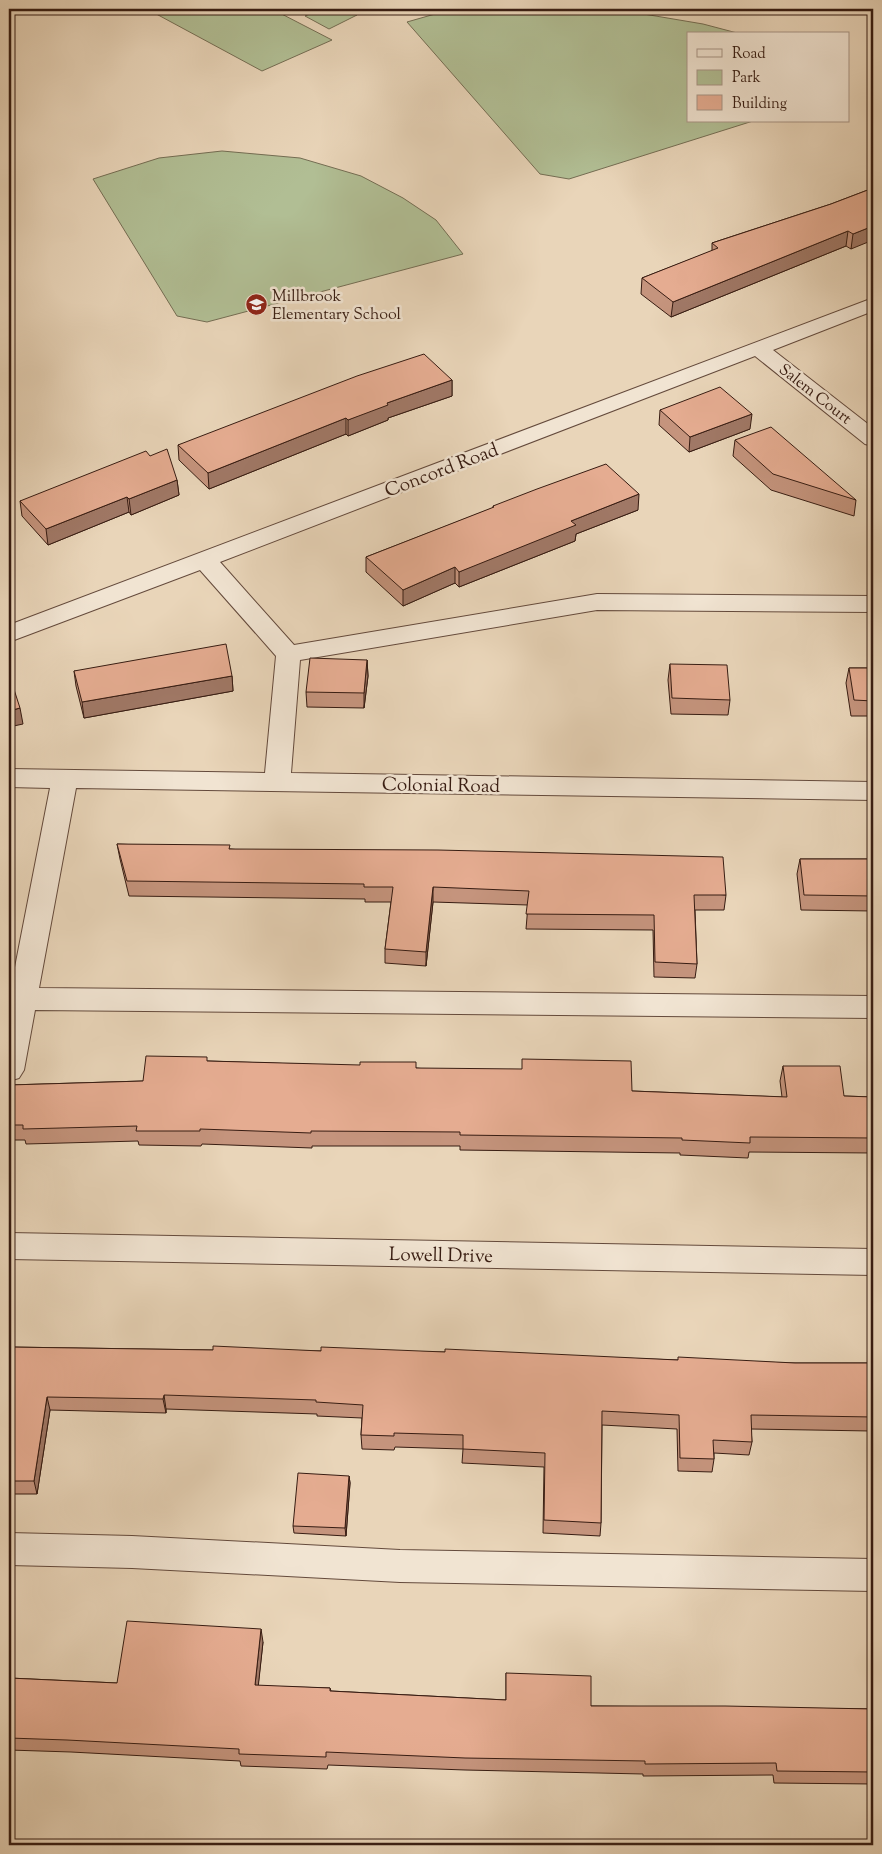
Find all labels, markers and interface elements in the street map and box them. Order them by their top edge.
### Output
legend [687,32,850,122]
text: Road [732,44,766,65]
text: Park [732,68,761,89]
text: Building [732,94,787,115]
place label: Millbrook Elementary School [272,286,402,327]
school or university icon: Millbrook Elementary School [244,292,268,316]
street label: Salem Court [773,359,856,431]
street label: Concord Road [381,437,503,505]
street label: Colonial Road [382,772,500,801]
street label: Lowell Drive [389,1242,493,1271]

